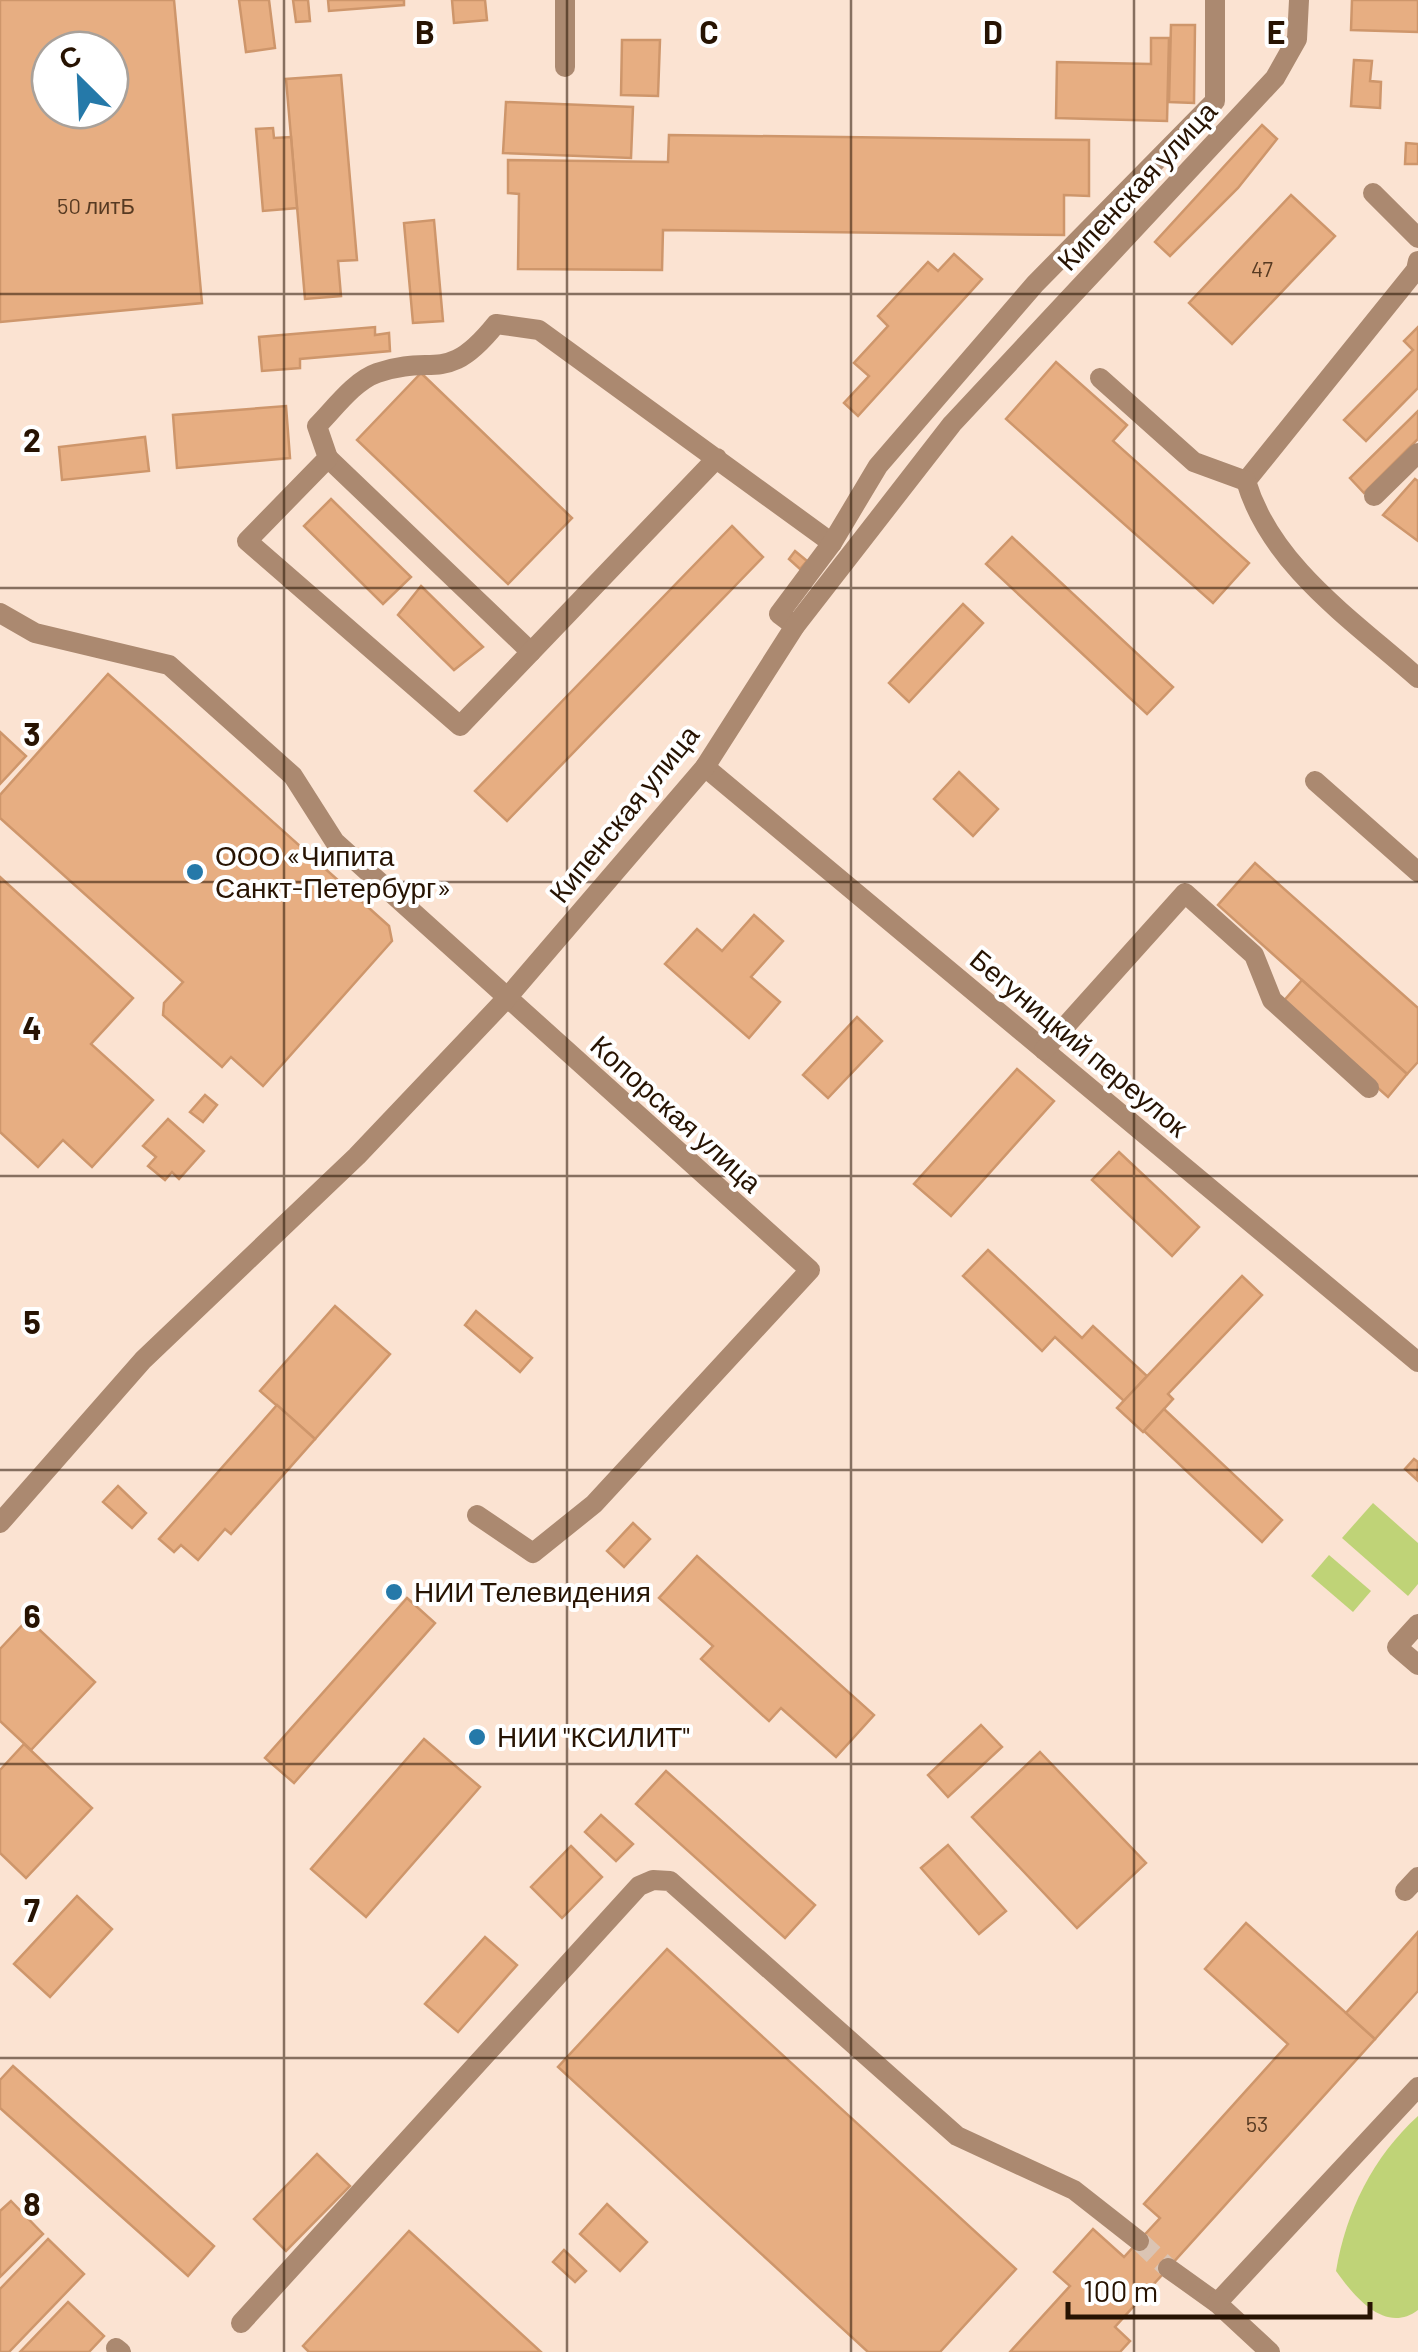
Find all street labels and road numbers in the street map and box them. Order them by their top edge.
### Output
street label: Кипенская улица [1049,94,1223,277]
street label: Кипенская улица [541,718,705,909]
street label: Бегуницкий переулок [964,941,1196,1144]
street label: Копорская улица [584,1028,769,1199]

